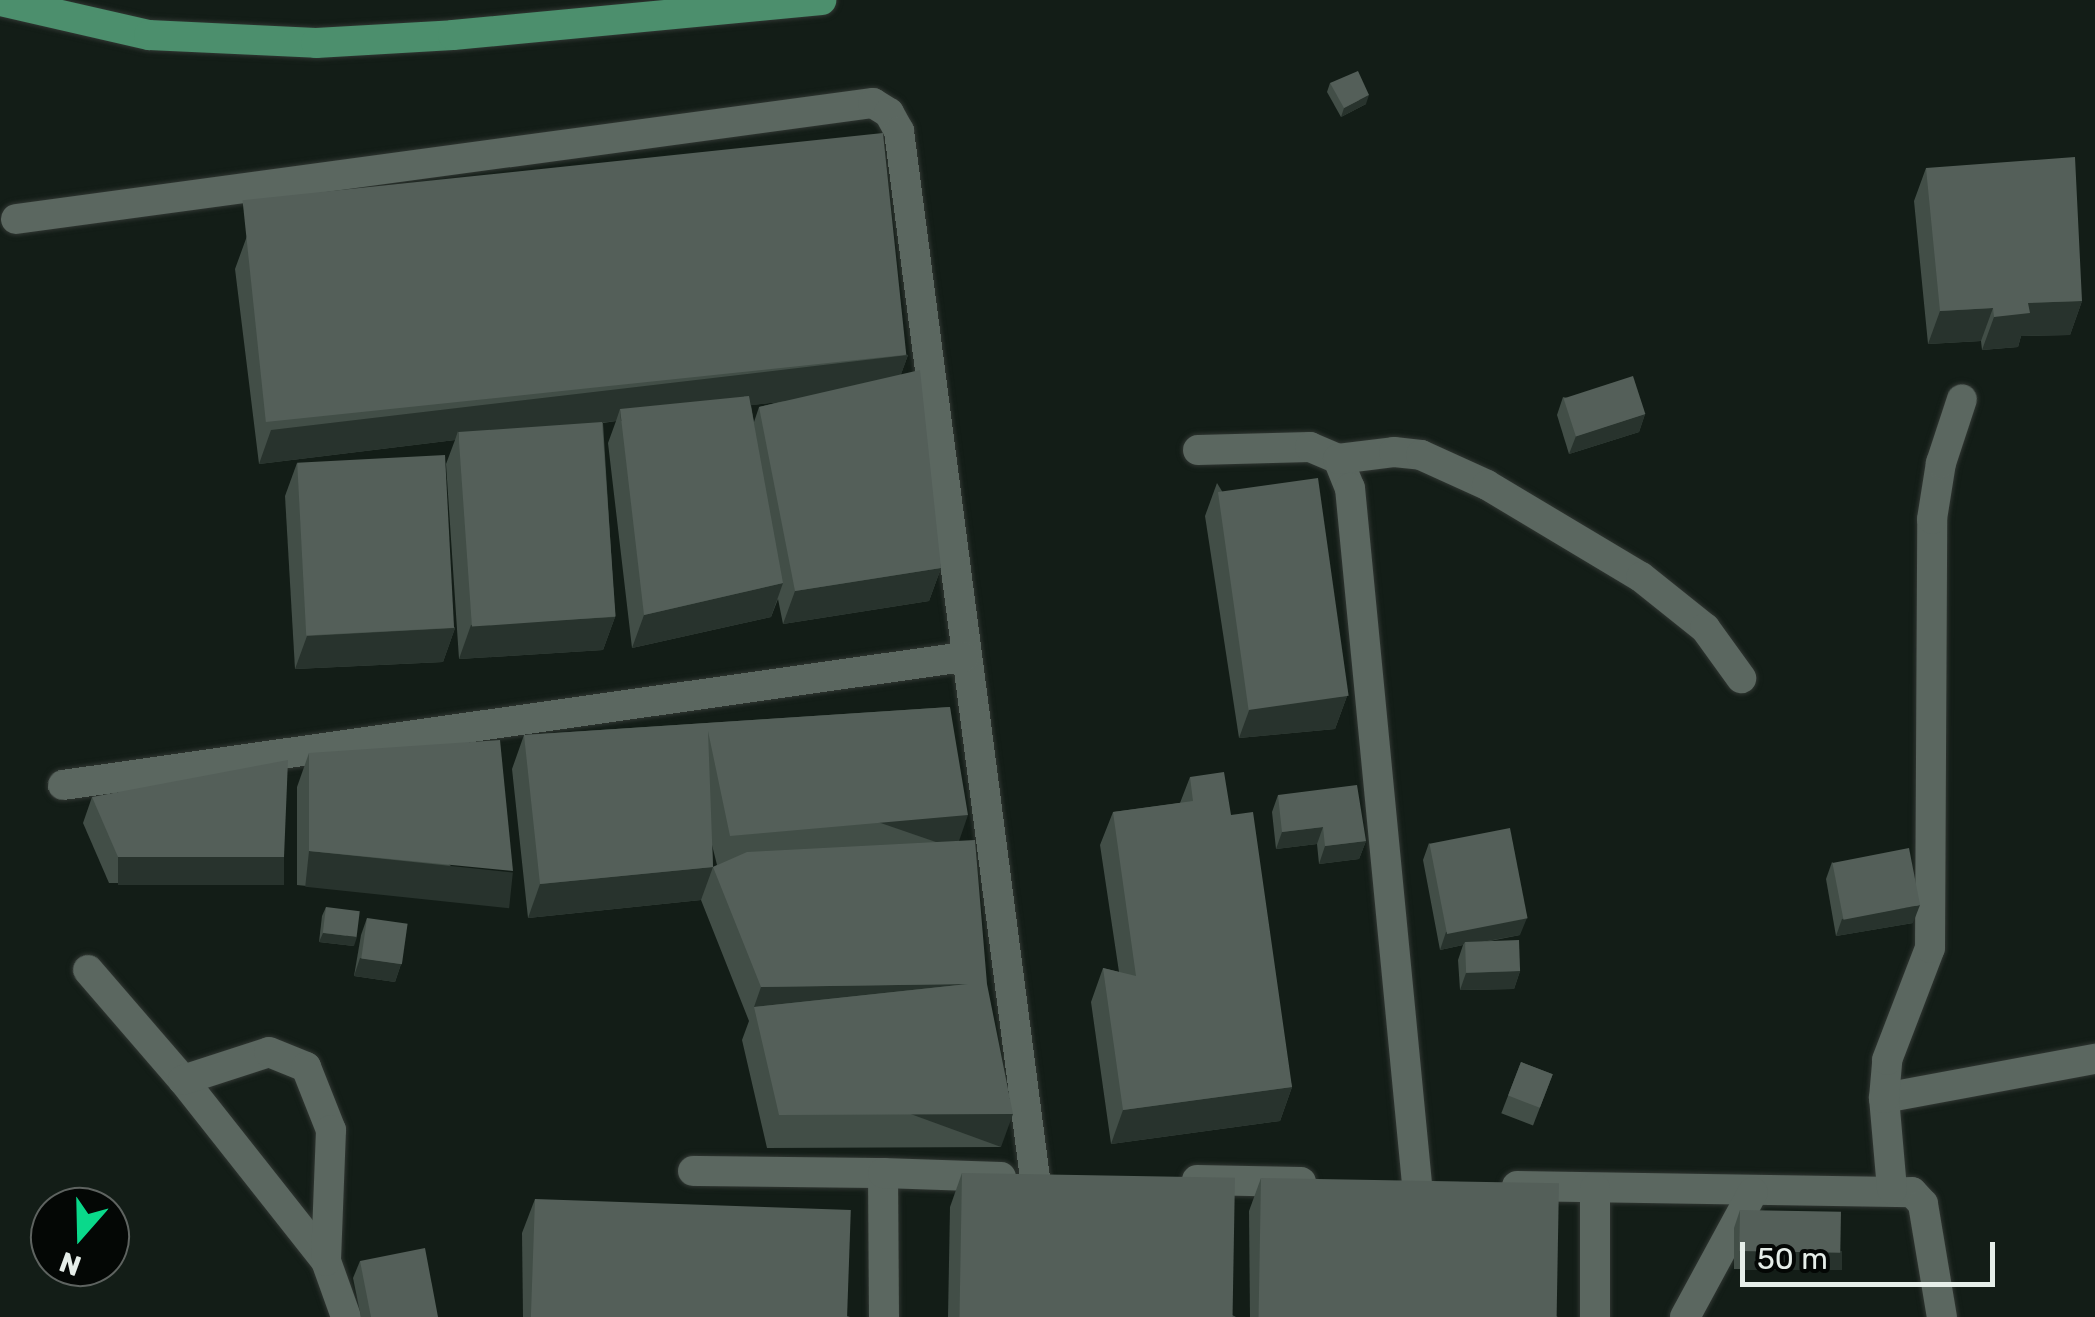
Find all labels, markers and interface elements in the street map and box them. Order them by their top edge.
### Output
north arrow [30,1187,130,1287]
scale bar [1745,1222,2000,1284]
text: 50 m [1757,1241,1828,1277]
text: N [55,1245,85,1283]

